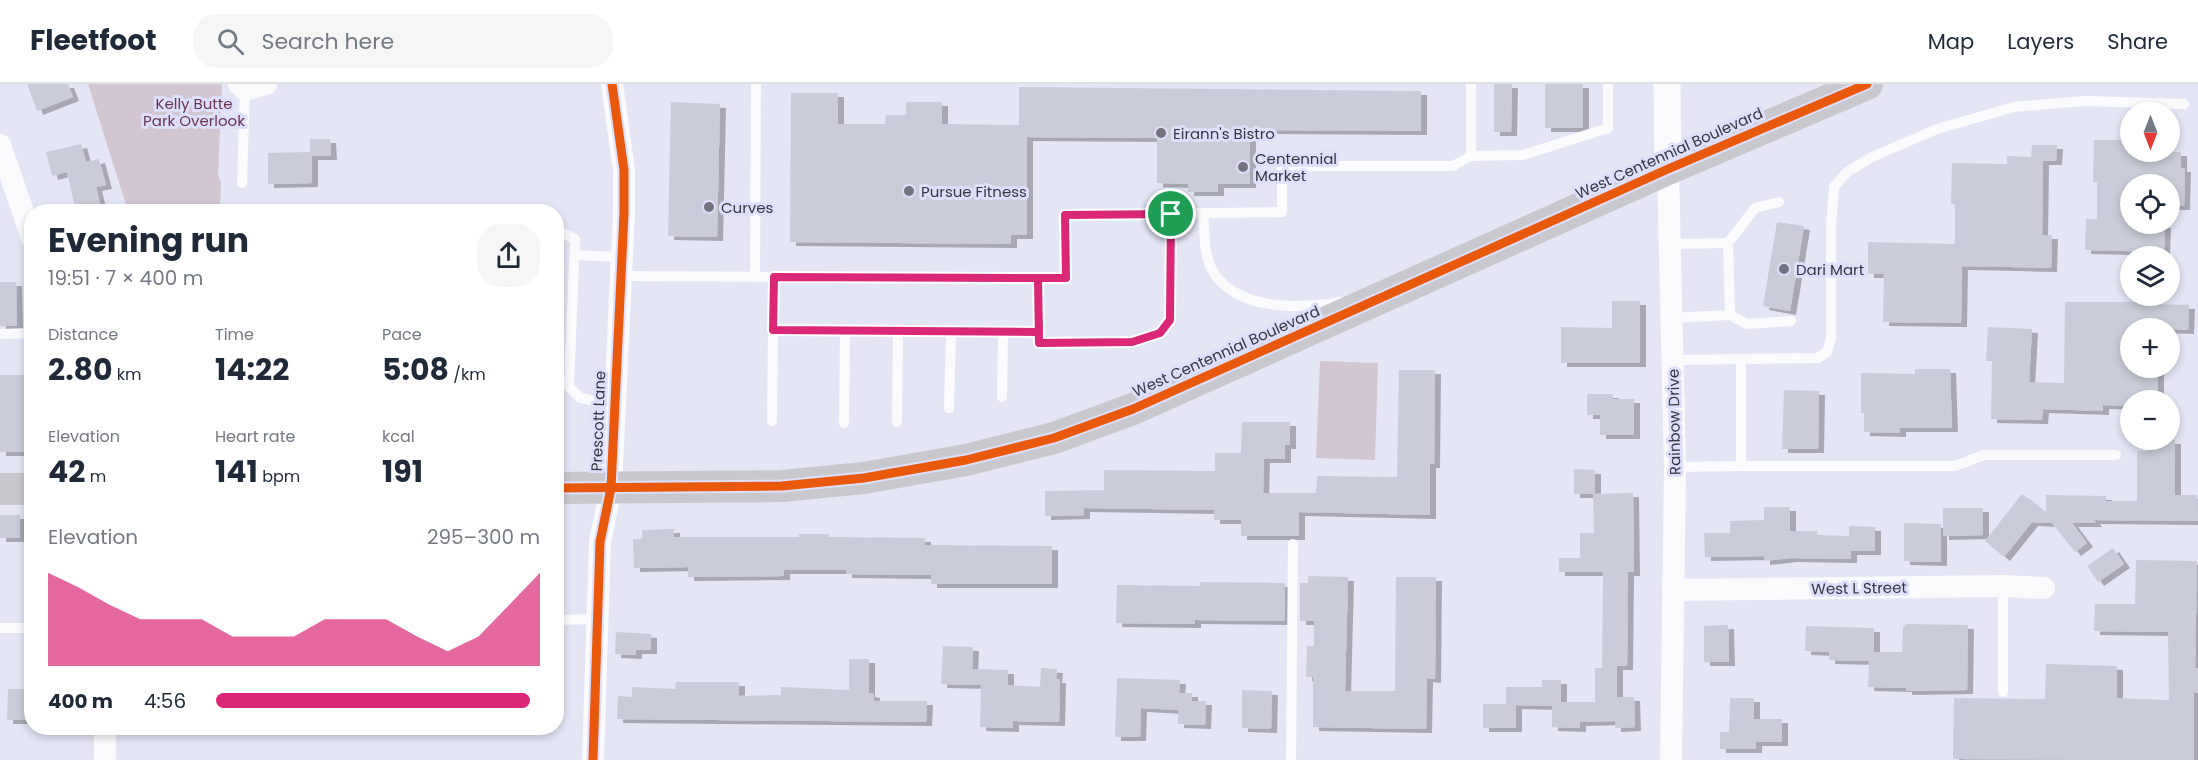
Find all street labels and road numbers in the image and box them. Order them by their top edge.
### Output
street label: West Centennial Boulevard [1572,102,1766,204]
street label: West Centennial Boulevard [1129,300,1323,402]
street label: Rainbow Drive [1663,369,1685,475]
street label: Prescott Lane [586,370,610,472]
street label: West L Street [1811,577,1907,599]

